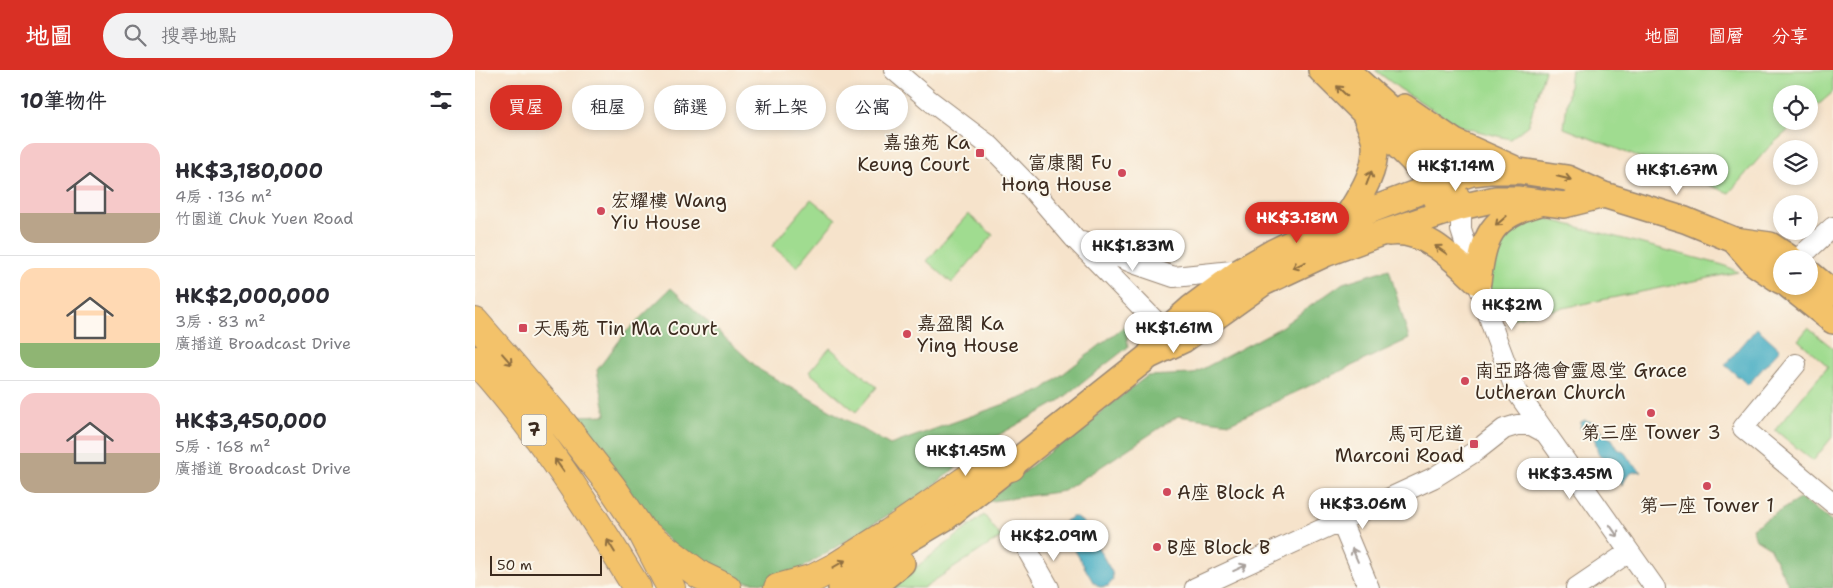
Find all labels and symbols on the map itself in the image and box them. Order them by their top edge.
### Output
one-way arrow [1336,85,1348,97]
place label: 嘉強苑 Ka Keung Court [857,130,970,177]
marker: 嘉強苑 Ka Keung Court [974,147,986,159]
place label: 富康閣 Fu Hong House [1001,150,1112,197]
pin: HK$1.14M [1404,150,1508,192]
pin: HK$1.67M [1625,154,1729,196]
marker: 富康閣 Fu Hong House [1116,167,1128,179]
one-way arrow [1365,171,1374,186]
one-way arrow [1555,174,1571,183]
place label: 宏耀樓 Wang Yiu House [611,188,727,235]
pin: HK$3.18M [1245,202,1349,244]
marker: 宏耀樓 Wang Yiu House [595,205,607,217]
one-way arrow [1495,216,1508,227]
pin: HK$1.83M [1081,230,1185,272]
one-way arrow [1434,245,1448,255]
one-way arrow [1292,261,1307,271]
pin: HK$2M [1477,288,1547,331]
place label: 嘉盈閣 Ka Ying House [917,311,1019,358]
pin: HK$1.61M [1122,312,1226,354]
place label: 天馬苑 Tin Ma Court [533,316,718,341]
marker: 天馬苑 Tin Ma Court [517,322,529,334]
marker: 嘉盈閣 Ka Ying House [901,328,913,340]
one-way arrow [502,352,513,365]
place label: 南亞路德會靈恩堂 Grace Lutheran Church [1475,358,1687,405]
marker: 南亞路德會靈恩堂 Grace Lutheran Church [1459,375,1471,387]
marker: 第三座 Tower 3 [1645,407,1657,419]
road number: 7 [521,414,547,446]
place label: 第三座 Tower 3 [1581,420,1721,445]
place label: 馬可尼道 Marconi Road [1335,421,1464,468]
pin: HK$1.45M [914,434,1018,477]
marker: 馬可尼道 Marconi Road [1468,438,1480,450]
one-way arrow [554,458,564,472]
pin: HK$3.45M [1518,458,1622,500]
place label: A座 Block A [1177,480,1285,505]
marker: 第一座 Tower 1 [1701,480,1713,492]
marker: A座 Block A [1161,486,1173,498]
pin: HK$3.06M [1311,488,1415,530]
place label: 第一座 Tower 1 [1640,493,1774,518]
pin: HK$2.09M [1002,520,1106,562]
one-way arrow [1609,524,1619,538]
place label: B座 Block B [1167,535,1270,560]
one-way arrow [606,540,616,554]
marker: B座 Block B [1151,541,1163,553]
one-way arrow [1350,548,1359,563]
scale bar [490,553,603,576]
one-way arrow [832,559,846,569]
one-way arrow [1232,563,1247,572]

